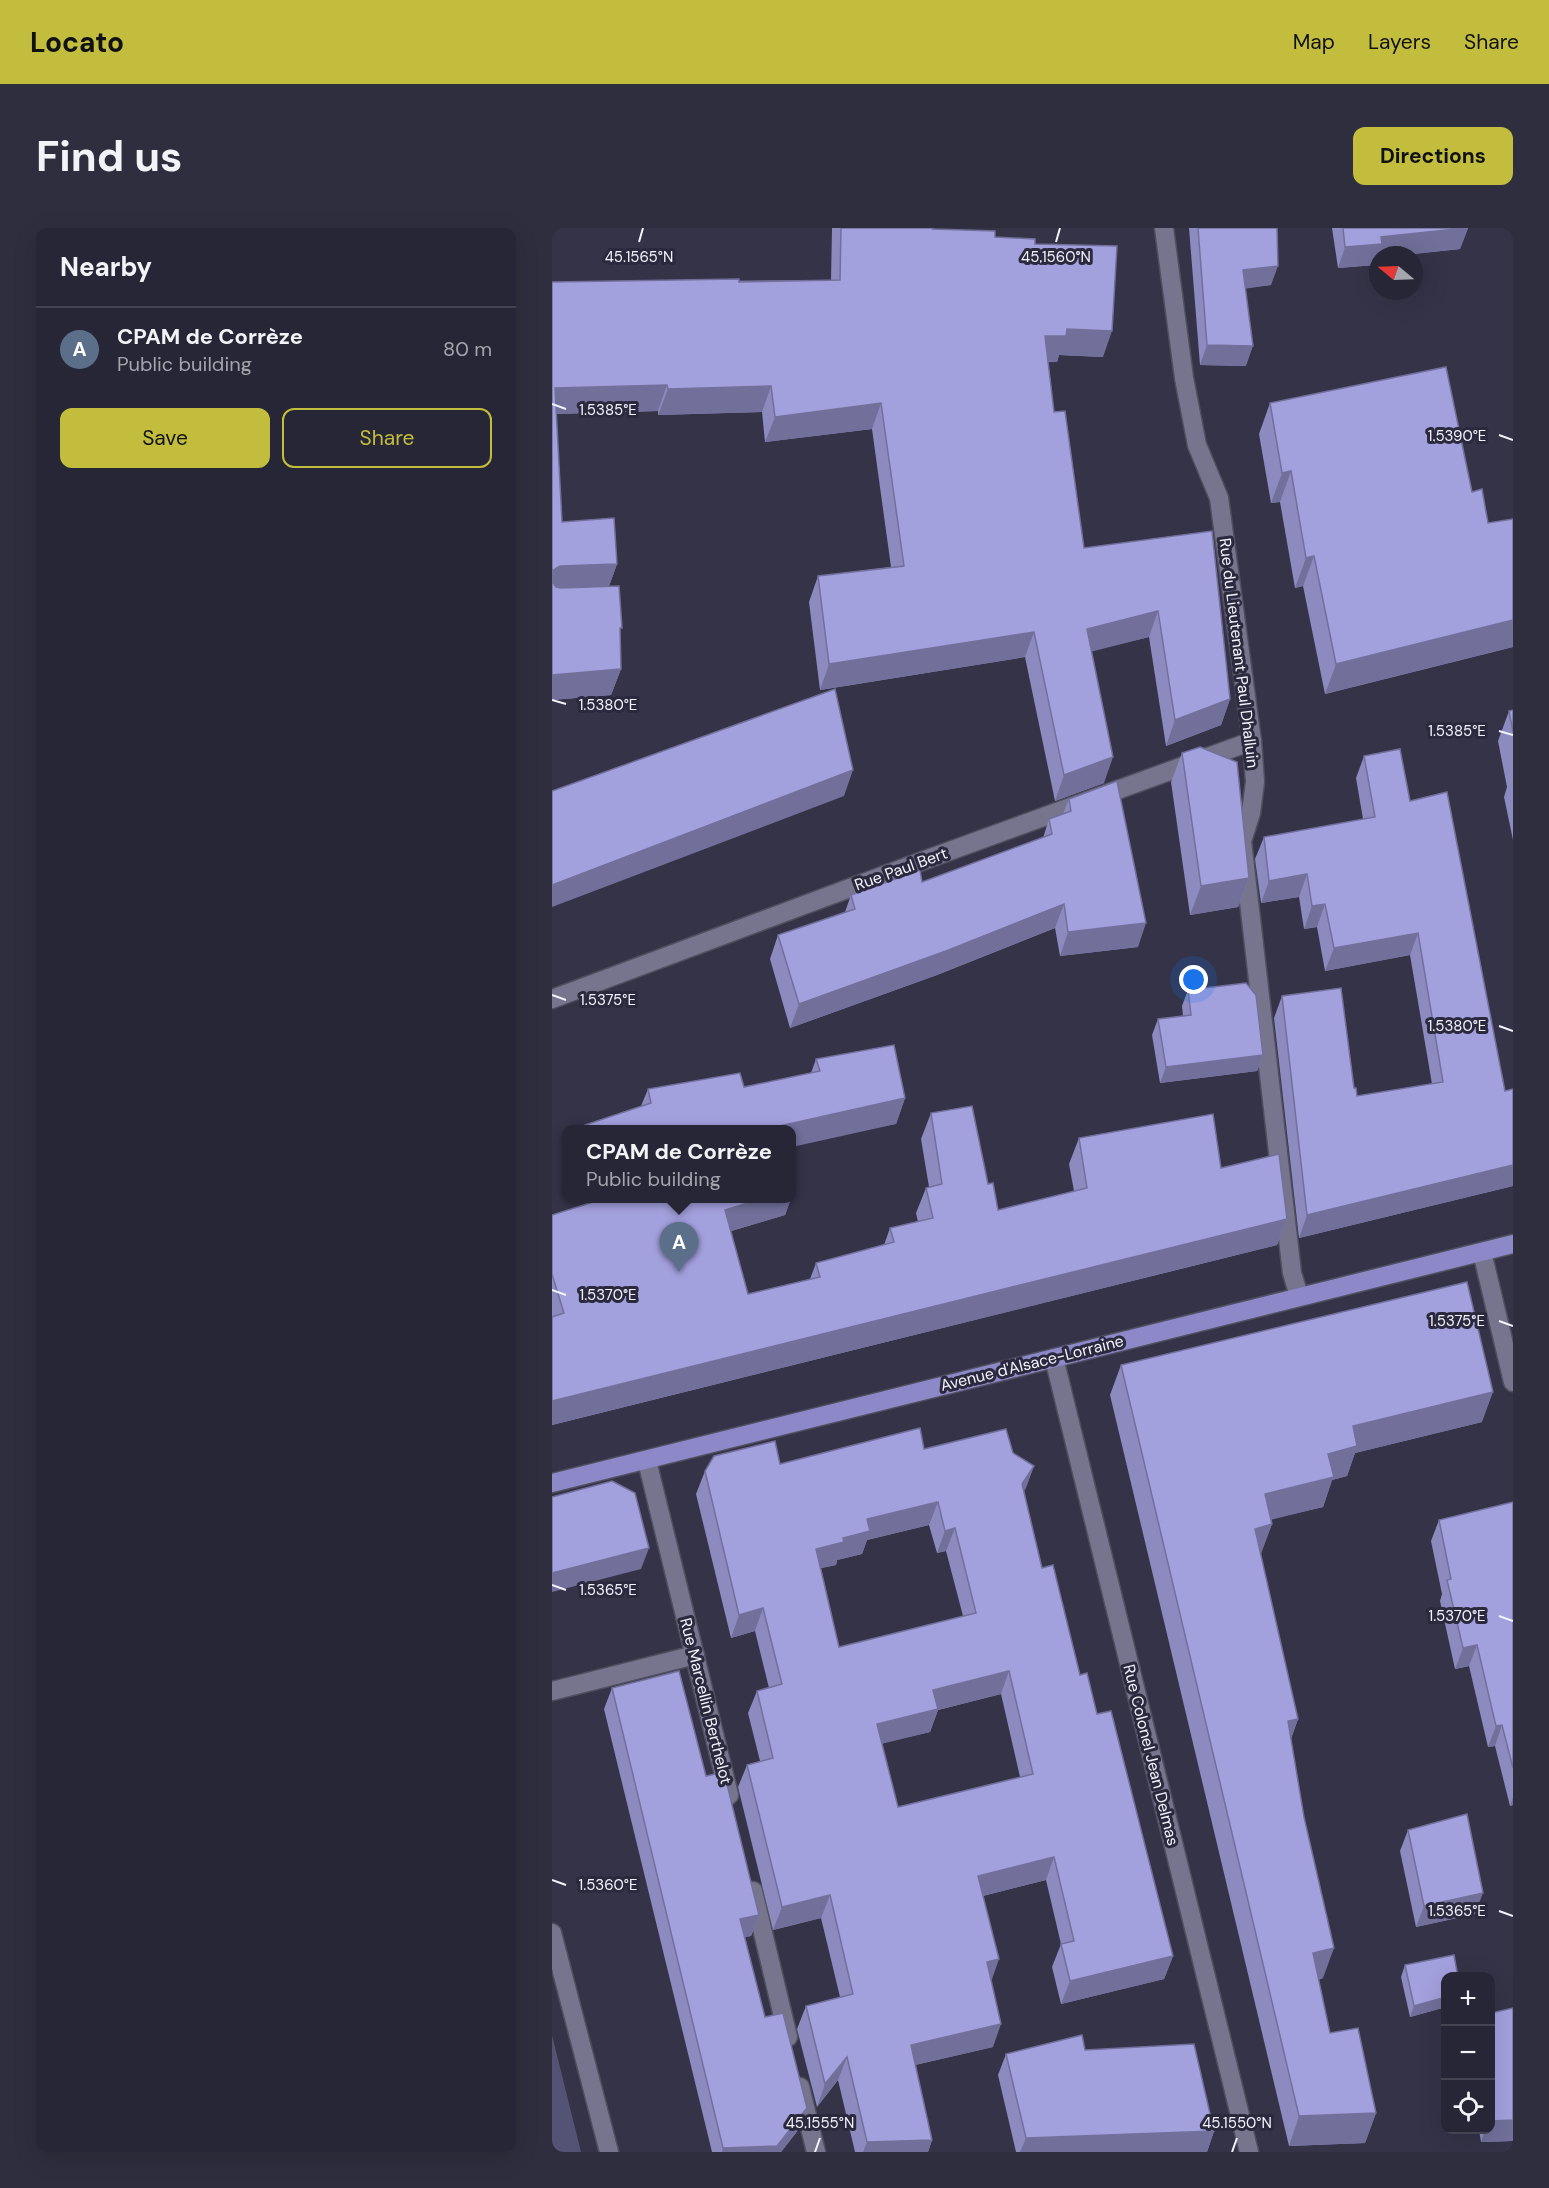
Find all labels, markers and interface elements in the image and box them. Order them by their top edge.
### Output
text: Locato [30,24,124,61]
text: Map [1293,28,1335,56]
text: Layers [1368,28,1431,56]
text: Share [1464,28,1519,56]
button: Directions [1353,127,1513,185]
text: Find us [36,129,182,184]
north arrow [1369,246,1423,300]
text: 45.1565°N [605,247,673,267]
text: 45.1560°N [1021,247,1091,267]
text: Nearby [60,250,152,284]
text: CPAM de Corrèze [117,322,303,351]
text: A [72,336,87,362]
text: 80 m [443,336,492,362]
text: Public building [117,351,252,377]
text: 1.5385°E [579,400,637,420]
button: Save [60,408,270,468]
button: Share [282,408,492,468]
text: 1.5390°E [1428,426,1486,446]
street label: Rue du Lieutenant Paul Dhalluin [1214,537,1264,769]
text: 1.5380°E [579,695,637,715]
text: 1.5385°E [1428,721,1486,741]
street label: Rue Paul Bert [852,842,950,896]
your location [1179,965,1208,994]
text: 1.5375°E [580,990,636,1010]
text: 1.5380°E [1428,1016,1486,1036]
popup [562,1125,796,1203]
text: CPAM de Corrèze [586,1137,772,1166]
text: Public building [586,1166,721,1192]
pin: A [660,1222,698,1272]
text: 1.5370°E [579,1285,637,1305]
text: 1.5375°E [1429,1311,1485,1331]
street label: Avenue d'Alsace-Lorraine [938,1330,1126,1396]
text: 1.5365°E [579,1580,637,1600]
text: 1.5370°E [1428,1606,1486,1626]
street label: Rue Marcellin Berthelot [675,1616,737,1786]
street label: Rue Colonel Jean Delmas [1118,1662,1184,1848]
text: 1.5360°E [579,1875,637,1895]
text: 1.5365°E [1428,1901,1486,1921]
map controls [1441,1972,1495,2134]
button: + [1441,1972,1495,2026]
button: − [1441,2026,1495,2080]
button: locate [1441,2080,1495,2134]
text: 45.1555°N [786,2113,854,2133]
text: 45.1550°N [1202,2113,1272,2133]

